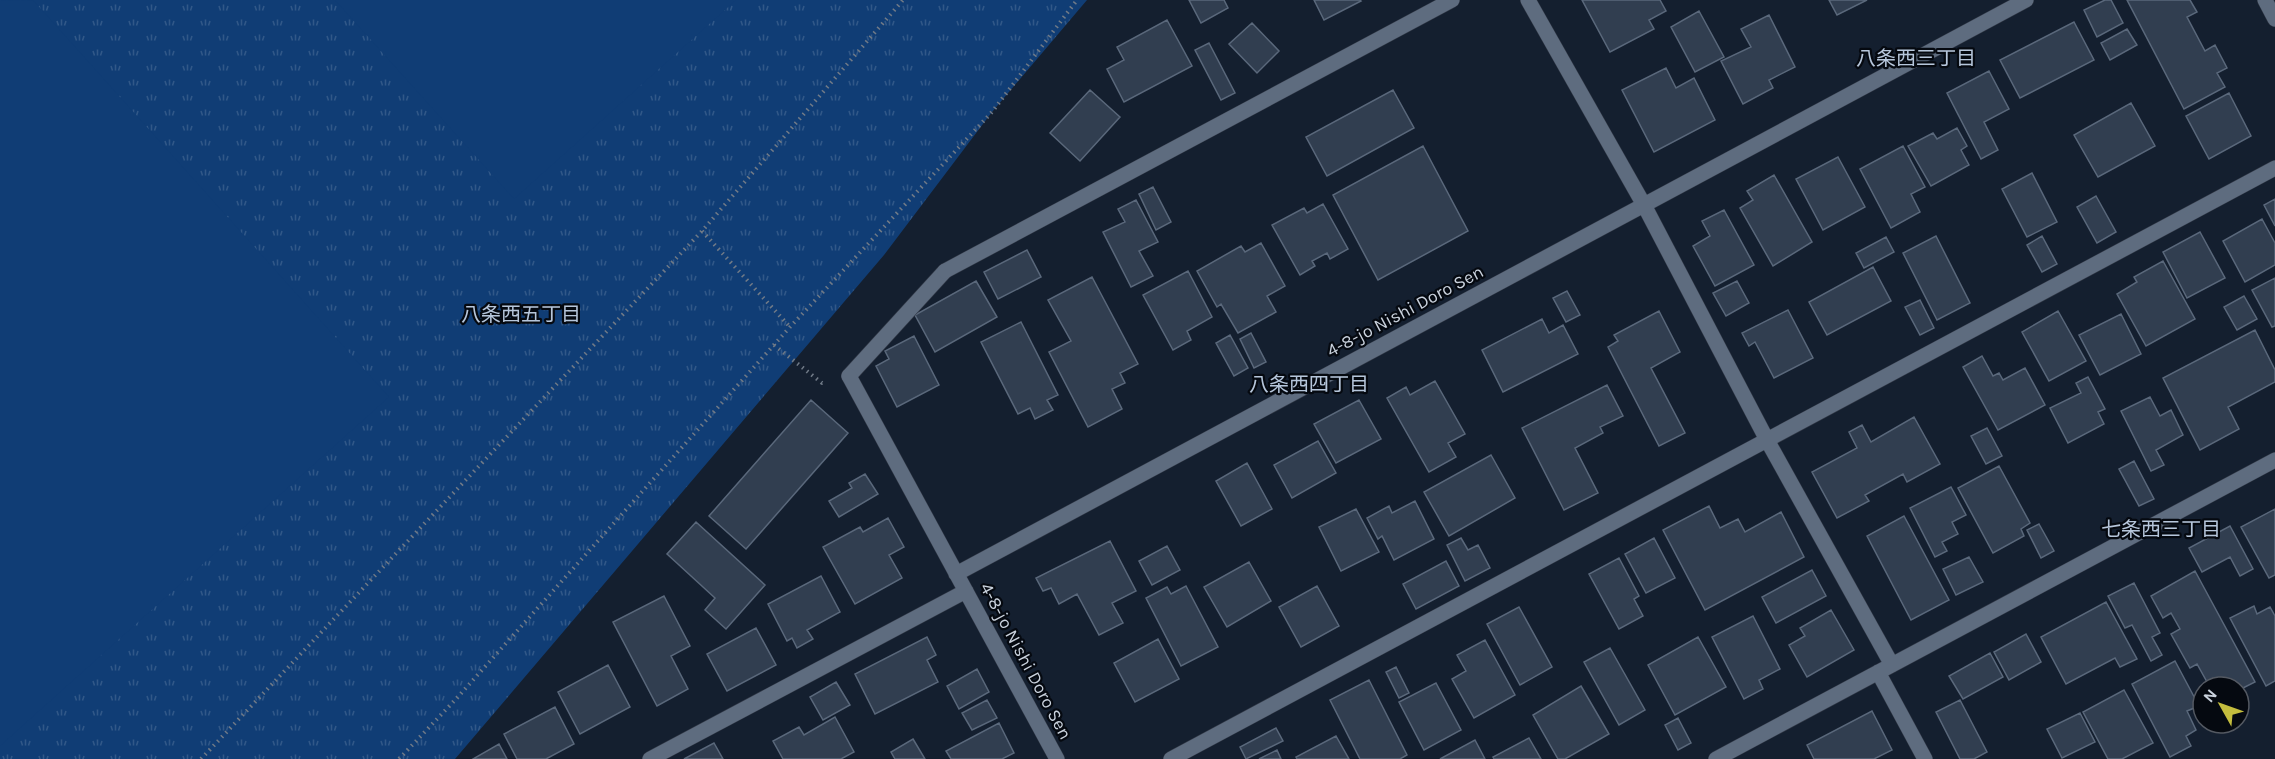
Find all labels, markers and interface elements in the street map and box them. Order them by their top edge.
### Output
district label: 八条西三丁目 [1856,47,1976,70]
street label: 4-8-jo Nishi Doro Sen [1323,260,1487,362]
district label: 八条西五丁目 [461,303,581,326]
district label: 八条西四丁目 [1249,373,1369,396]
district label: 七条西三丁目 [2101,518,2221,541]
street label: 4-8-jo Nishi Doro Sen [975,579,1077,743]
north arrow [2191,675,2251,735]
text: N [2199,685,2221,706]

